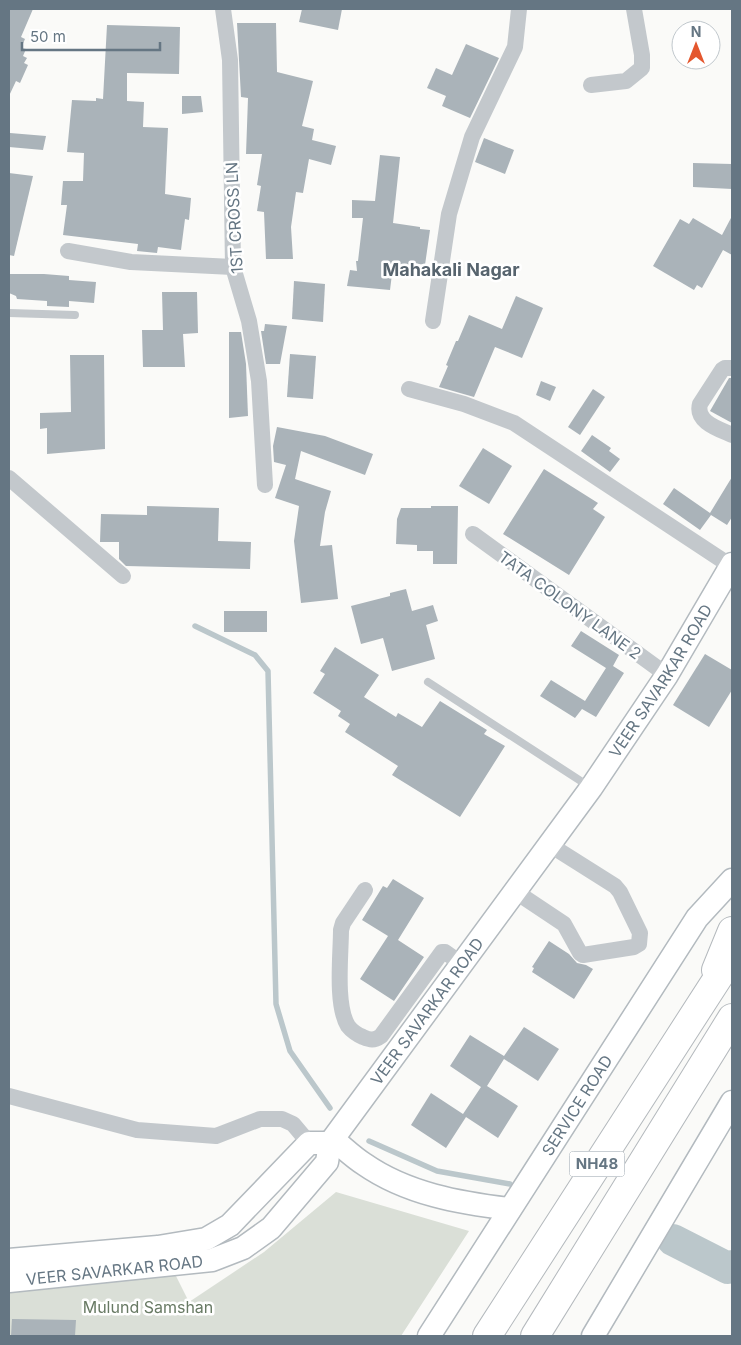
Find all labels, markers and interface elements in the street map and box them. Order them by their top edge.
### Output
scale bar [22,20,160,52]
north arrow [671,20,721,70]
text: N [691,23,701,40]
text: 50 m [30,27,66,46]
street label: 1ST CROSS LN [221,162,247,274]
district label: Mahakali Nagar [382,259,520,280]
street label: TATA COLONY LANE 2 [495,547,645,663]
street label: VEER SAVARKAR ROAD [604,600,716,761]
street label: VEER SAVARKAR ROAD [366,934,488,1089]
street label: SERVICE ROAD [537,1051,617,1159]
road number: NH48 [570,1152,624,1176]
street label: VEER SAVARKAR ROAD [25,1251,204,1289]
park label: Mulund Samshan [83,1297,213,1317]

